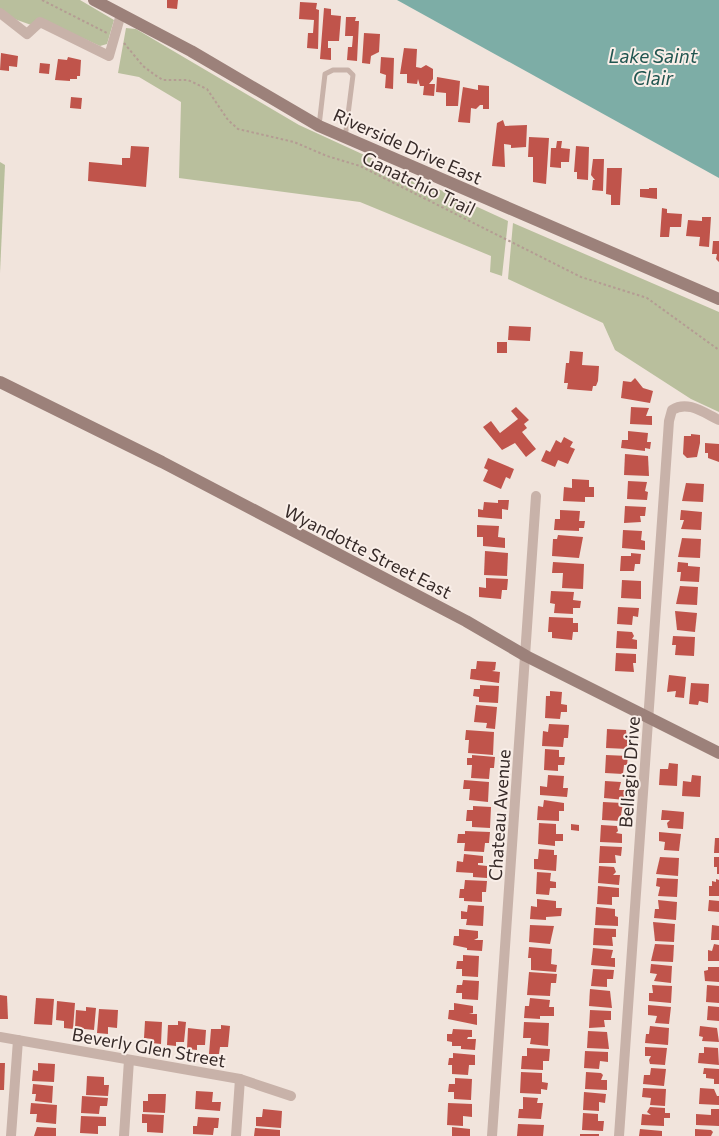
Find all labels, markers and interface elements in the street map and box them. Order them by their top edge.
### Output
water label: Lake Saint Clair [609,44,699,89]
street label: Riverside Drive East [330,103,486,189]
street label: Ganatchio Trail [359,146,479,220]
street label: Wyandotte Street East [281,499,455,603]
street label: Bellagio Drive [614,715,644,829]
street label: Chateau Avenue [483,749,515,881]
street label: Beverly Glen Street [70,1023,228,1071]

